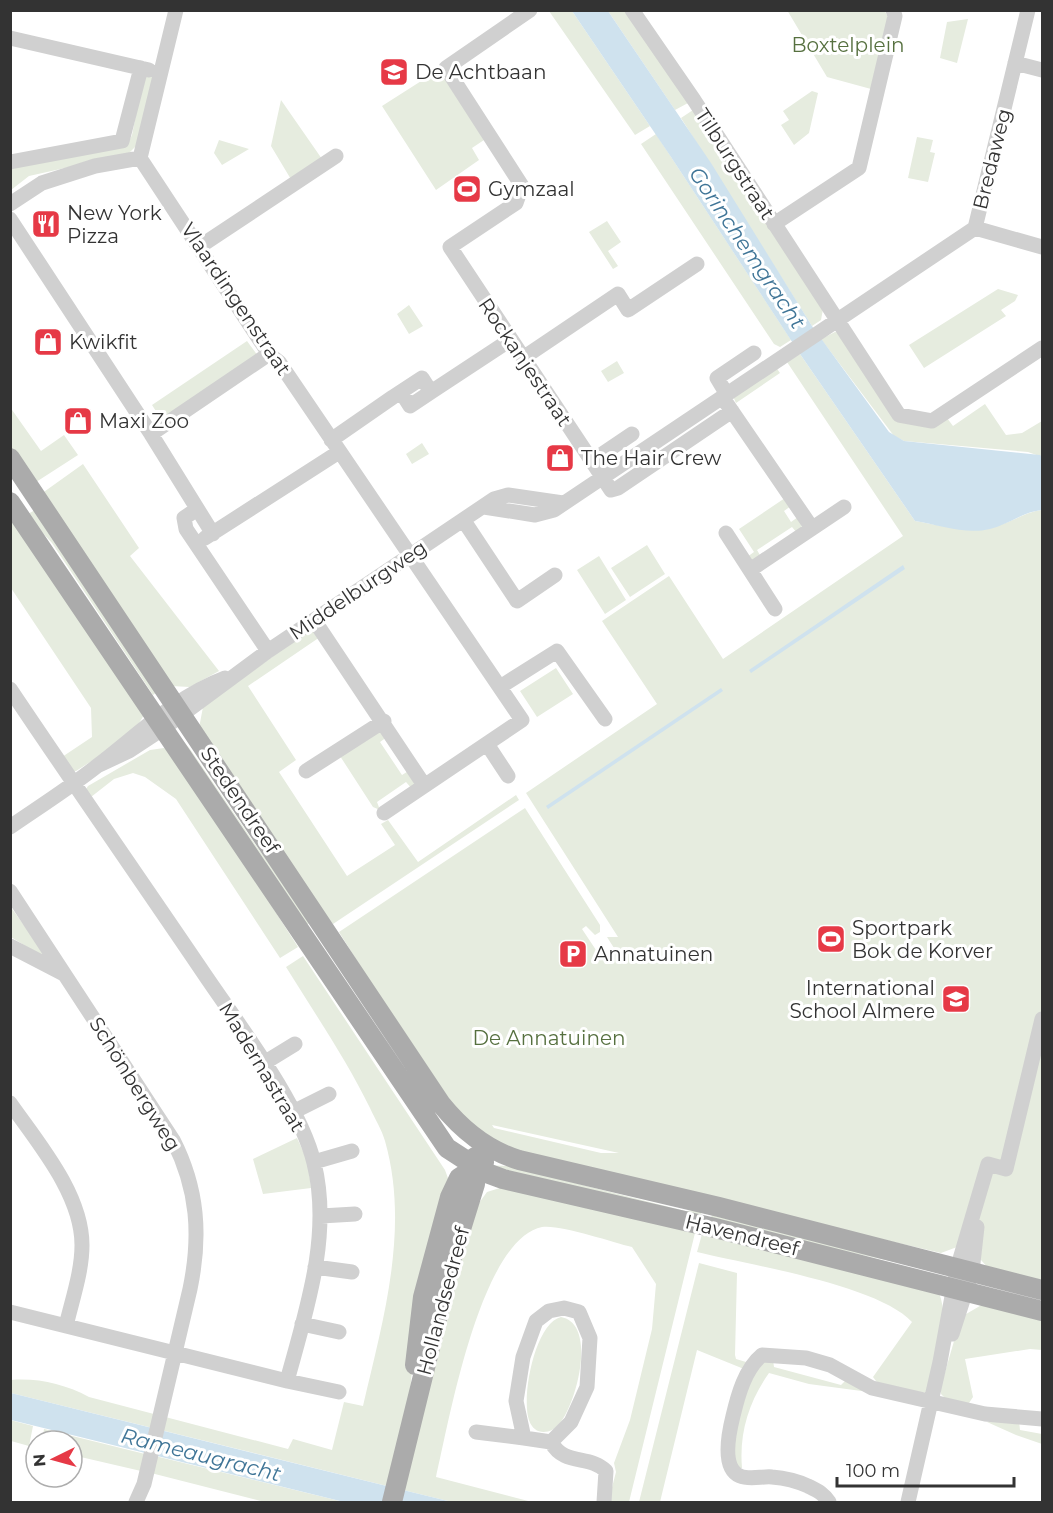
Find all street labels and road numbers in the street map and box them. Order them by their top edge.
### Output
street label: Tilburgstraat [690,104,780,224]
street label: Bredaweg [968,106,1016,212]
street label: Vlaardingenstraat [176,218,296,380]
street label: Rockanjestraat [473,293,577,431]
street label: Middelburgweg [285,535,431,645]
street label: Stedendreef [196,742,285,859]
street label: Madernastraat [214,998,310,1136]
street label: Schönbergweg [84,1013,186,1155]
street label: Havendreef [683,1209,802,1261]
street label: Hollandsedreef [412,1223,475,1378]

